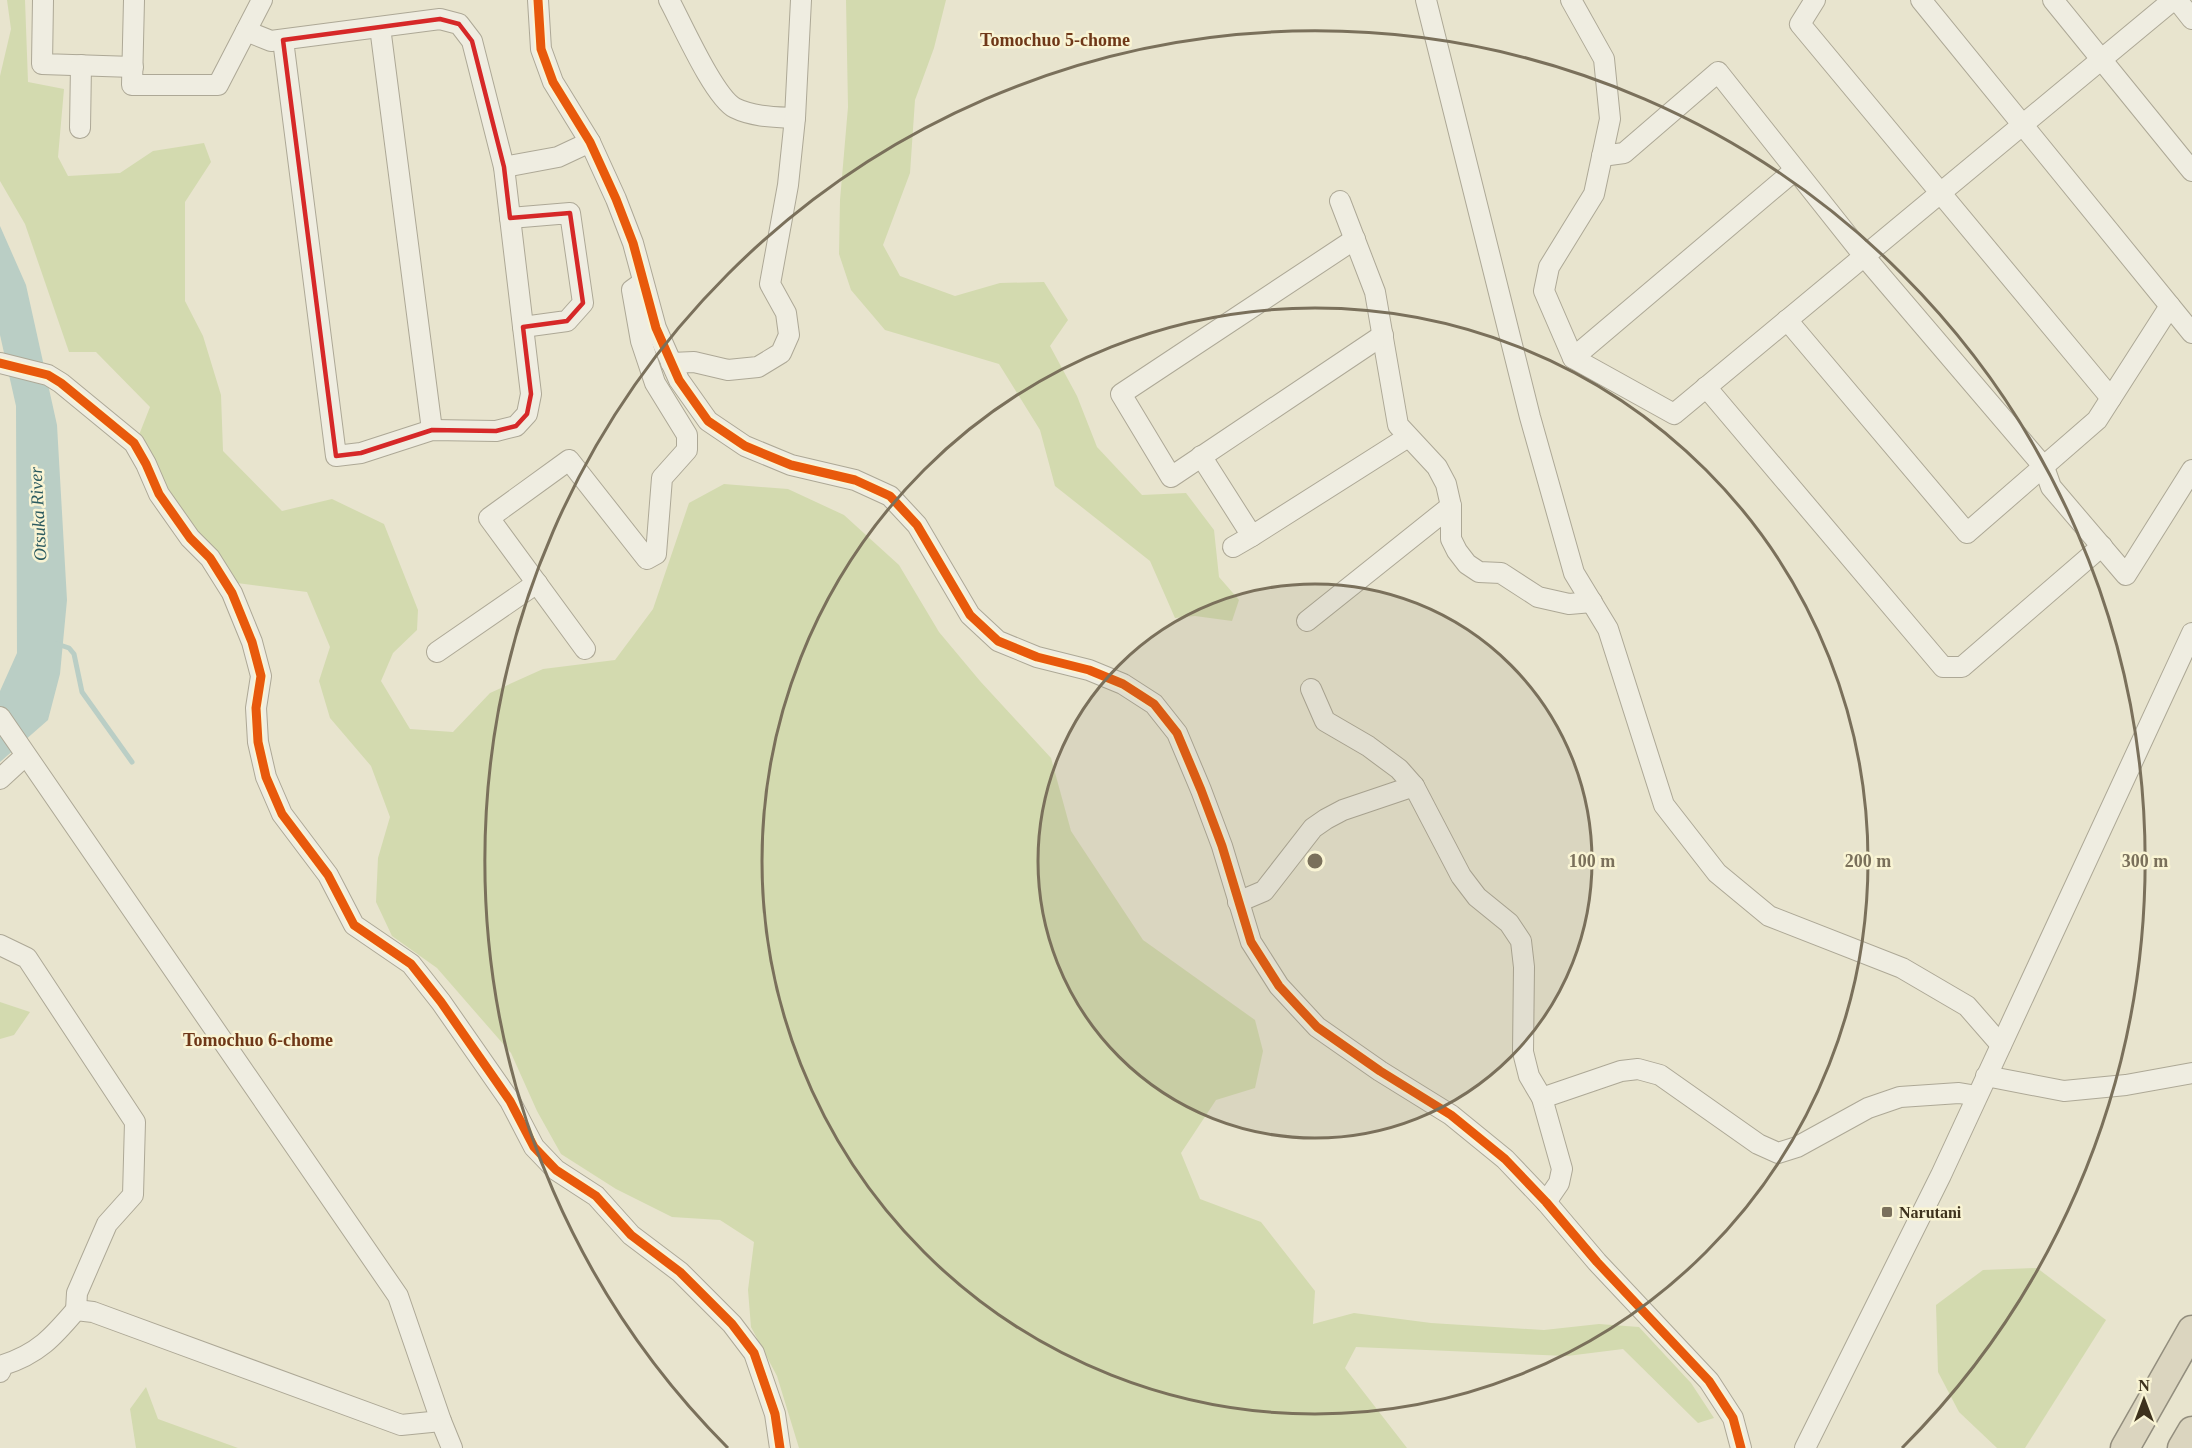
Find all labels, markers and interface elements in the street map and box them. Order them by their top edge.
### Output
district label: Tomochuo 5-chome [980,30,1130,50]
water label: Otsuka River [25,465,50,562]
centre of rings [1305,851,1325,871]
text: 100 m [1569,851,1615,871]
text: 200 m [1845,851,1891,871]
text: 300 m [2122,851,2168,871]
district label: Tomochuo 6-chome [183,1030,333,1050]
place label: Narutani [1899,1204,1962,1221]
marker: Narutani [1880,1205,1894,1219]
north arrow [2114,1370,2174,1430]
text: N [2138,1377,2150,1394]

